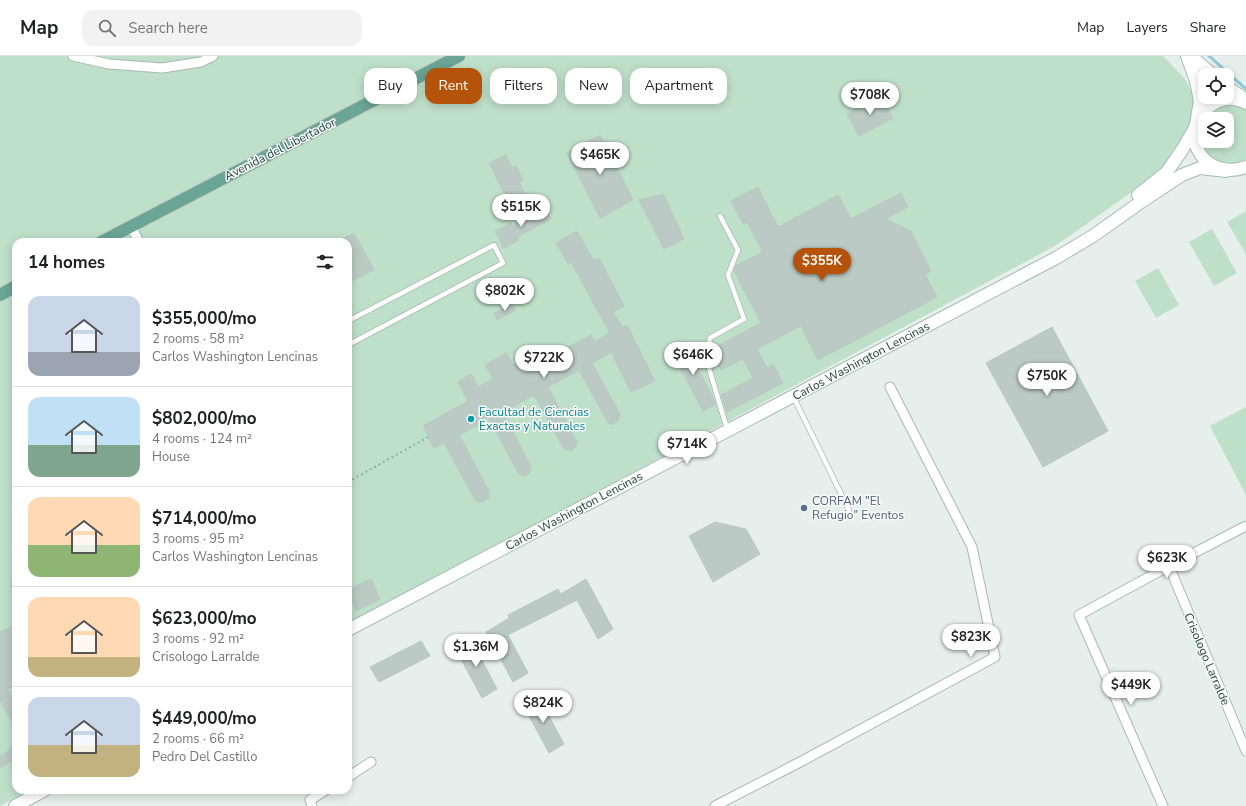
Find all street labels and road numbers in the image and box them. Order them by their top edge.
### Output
street label: Avenida del Libertador [222,114,339,184]
street label: Carlos Washington Lencinas [790,318,933,404]
street label: Carlos Washington Lencinas [503,468,646,554]
street label: Crisologo Larralde [1180,610,1234,708]

